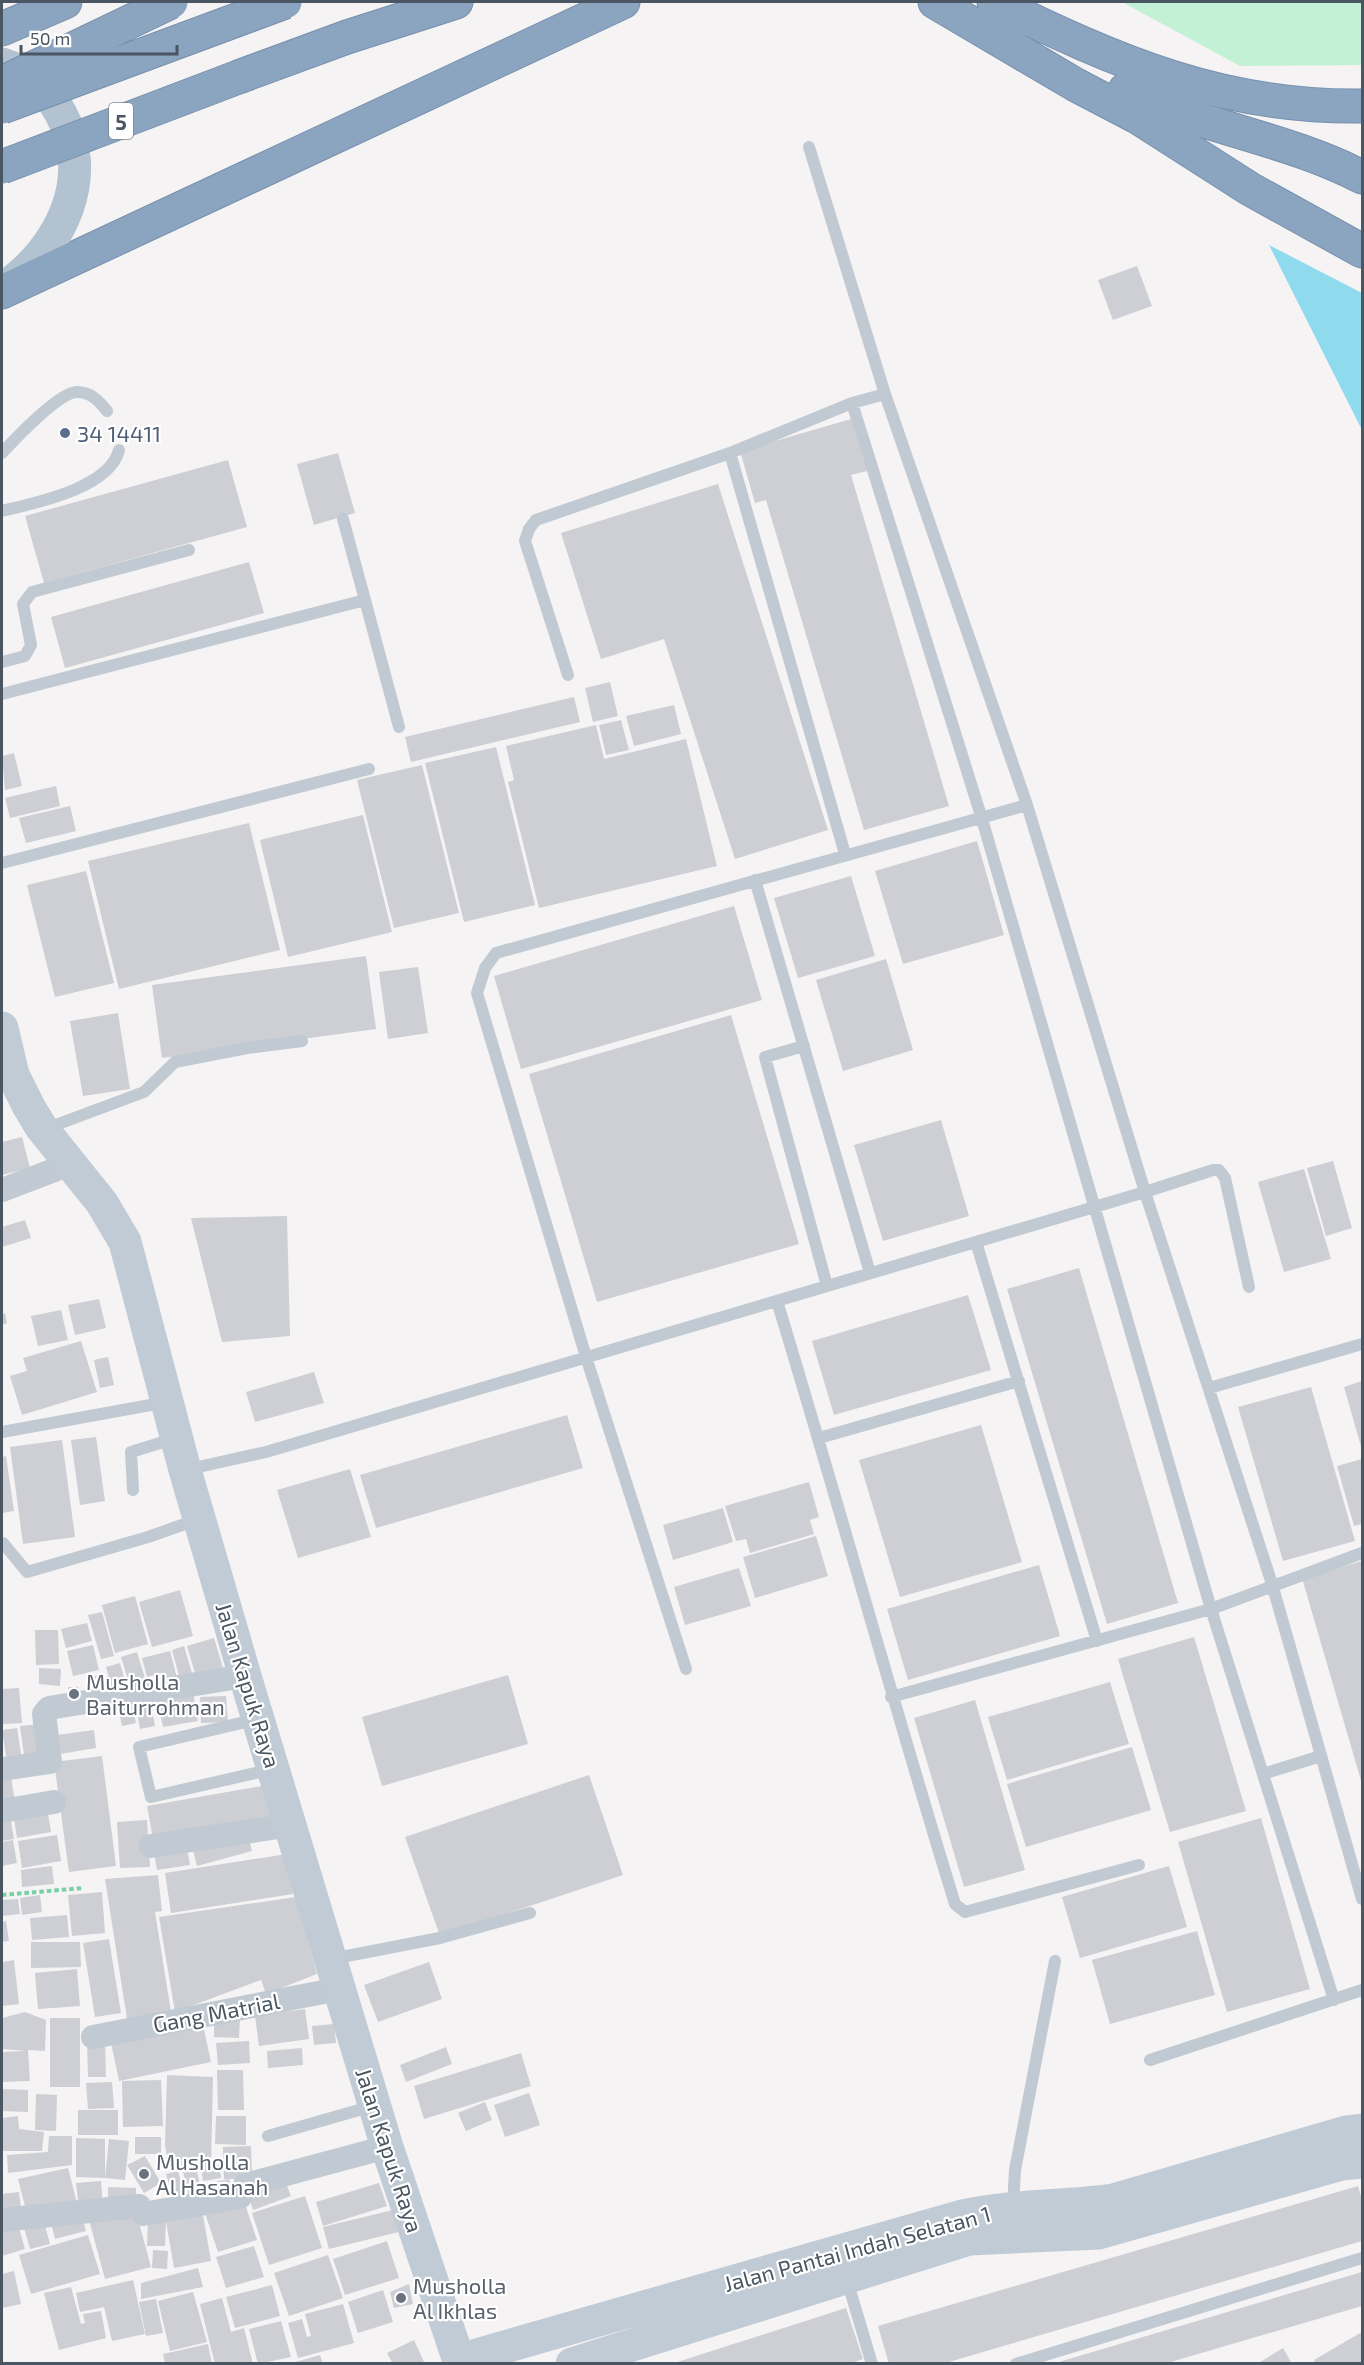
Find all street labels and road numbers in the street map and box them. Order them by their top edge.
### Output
road number: 5 [109,103,133,139]
street label: Jalan Kapuk Raya [212,1599,286,1771]
street label: Gang Matrial [150,1987,282,2037]
street label: Jalan Kapuk Raya [351,2064,429,2236]
street label: Jalan Pantai Indah Selatan 1 [721,2200,993,2296]

